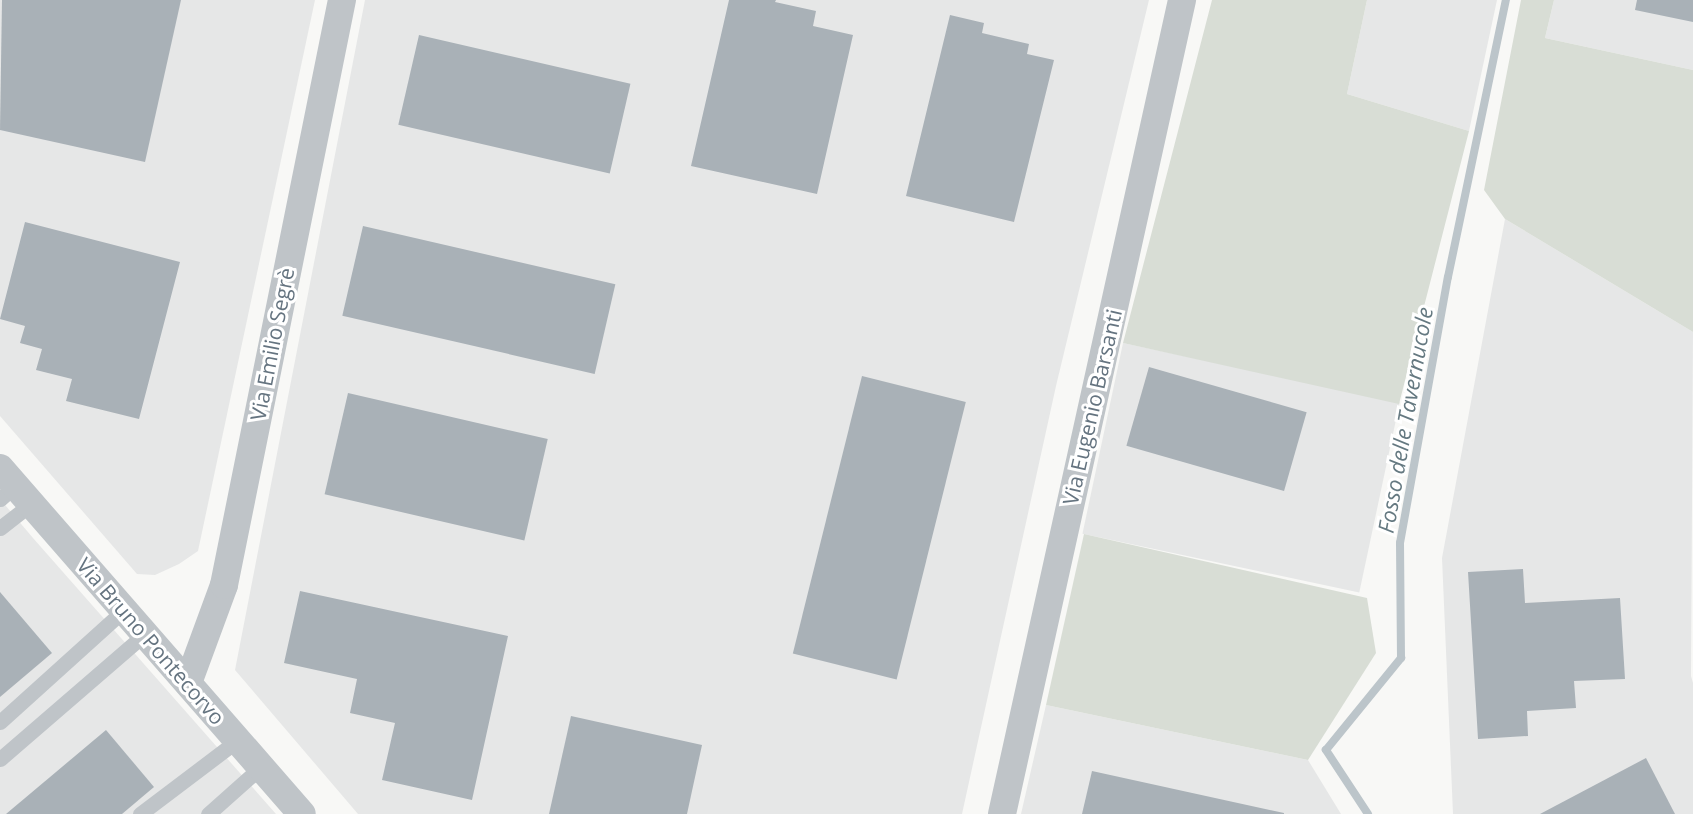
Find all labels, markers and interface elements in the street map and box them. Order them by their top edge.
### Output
street label: Via Emilio Segrè [245,265,299,423]
water label: Fosso delle Tavernucole [1372,305,1438,535]
street label: Via Eugenio Barsanti [1057,307,1127,507]
street label: Via Bruno Pontecorvo [72,552,230,730]

